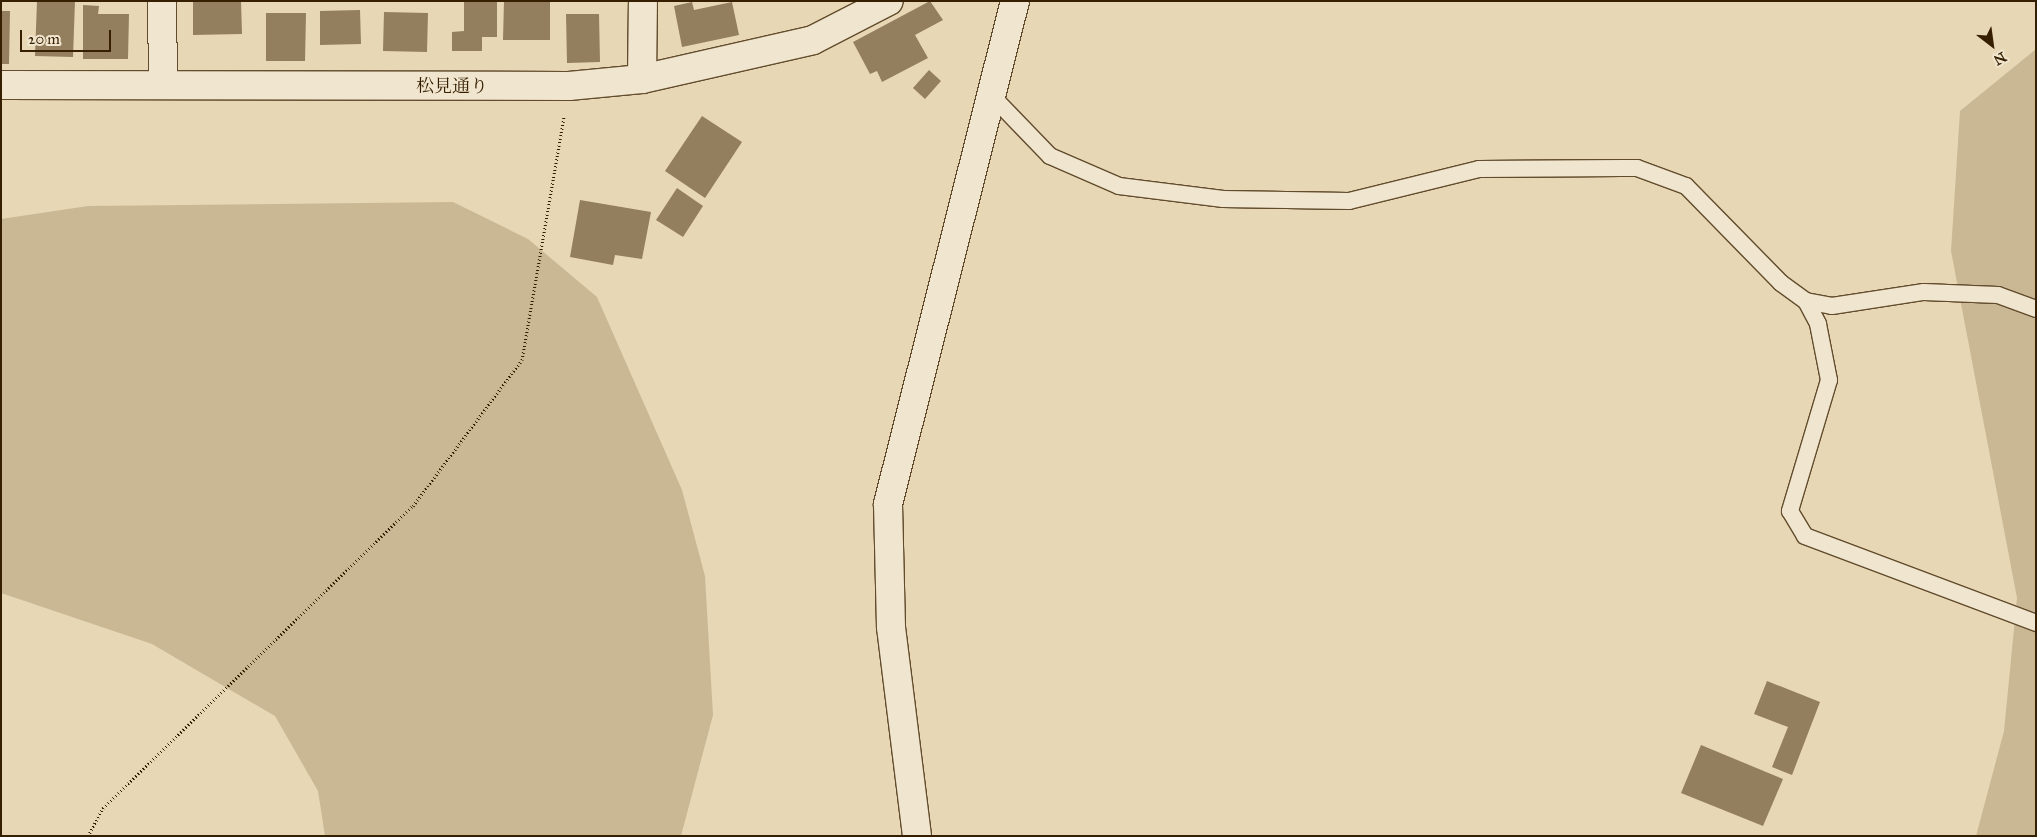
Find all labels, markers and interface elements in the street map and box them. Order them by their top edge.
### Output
scale bar [22,20,114,52]
north arrow [1967,20,2017,70]
text: 20 m [28,30,60,48]
text: N [1990,48,2009,69]
street label: 松見通り [416,75,488,97]

